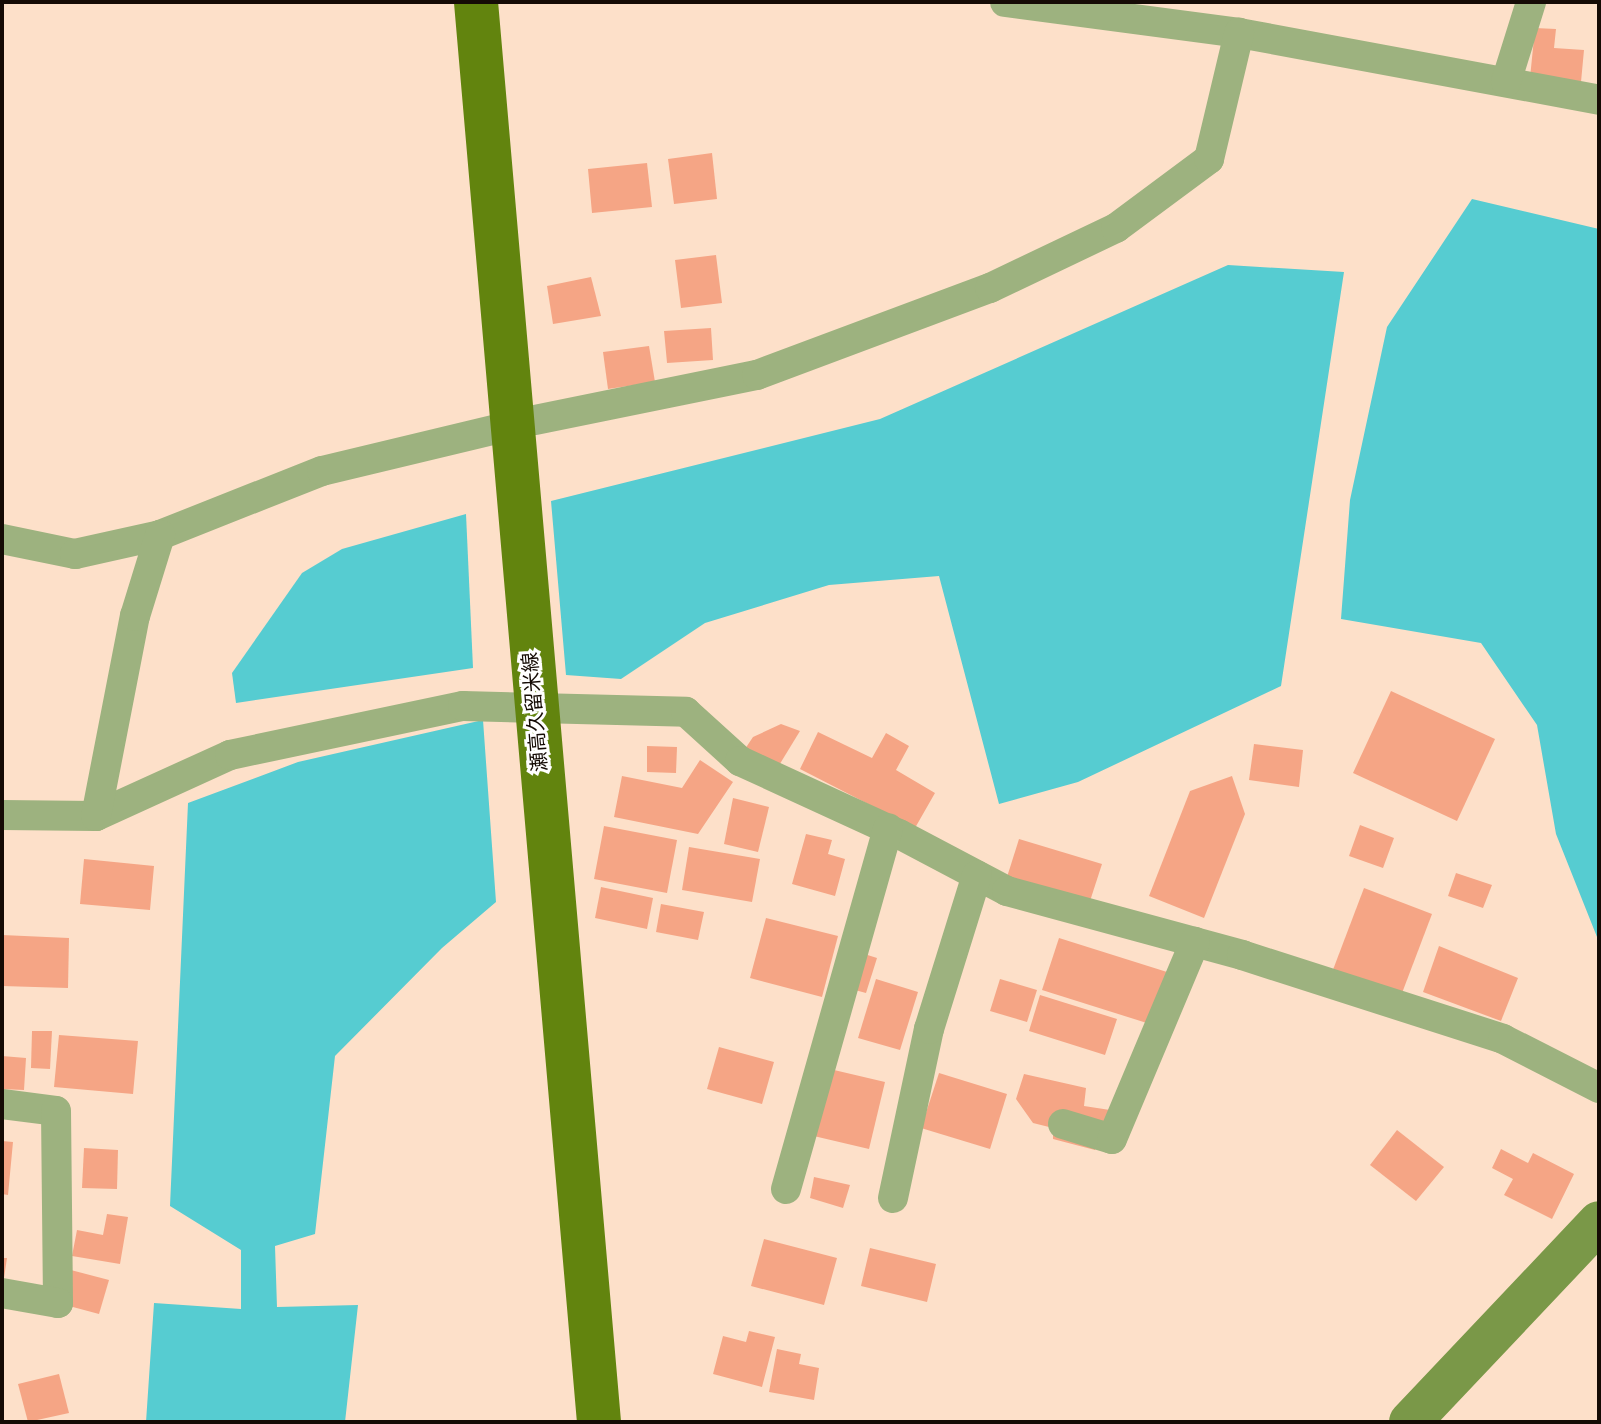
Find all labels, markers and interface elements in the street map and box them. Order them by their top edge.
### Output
street label: 瀬高久留米線 [518,651,552,773]

